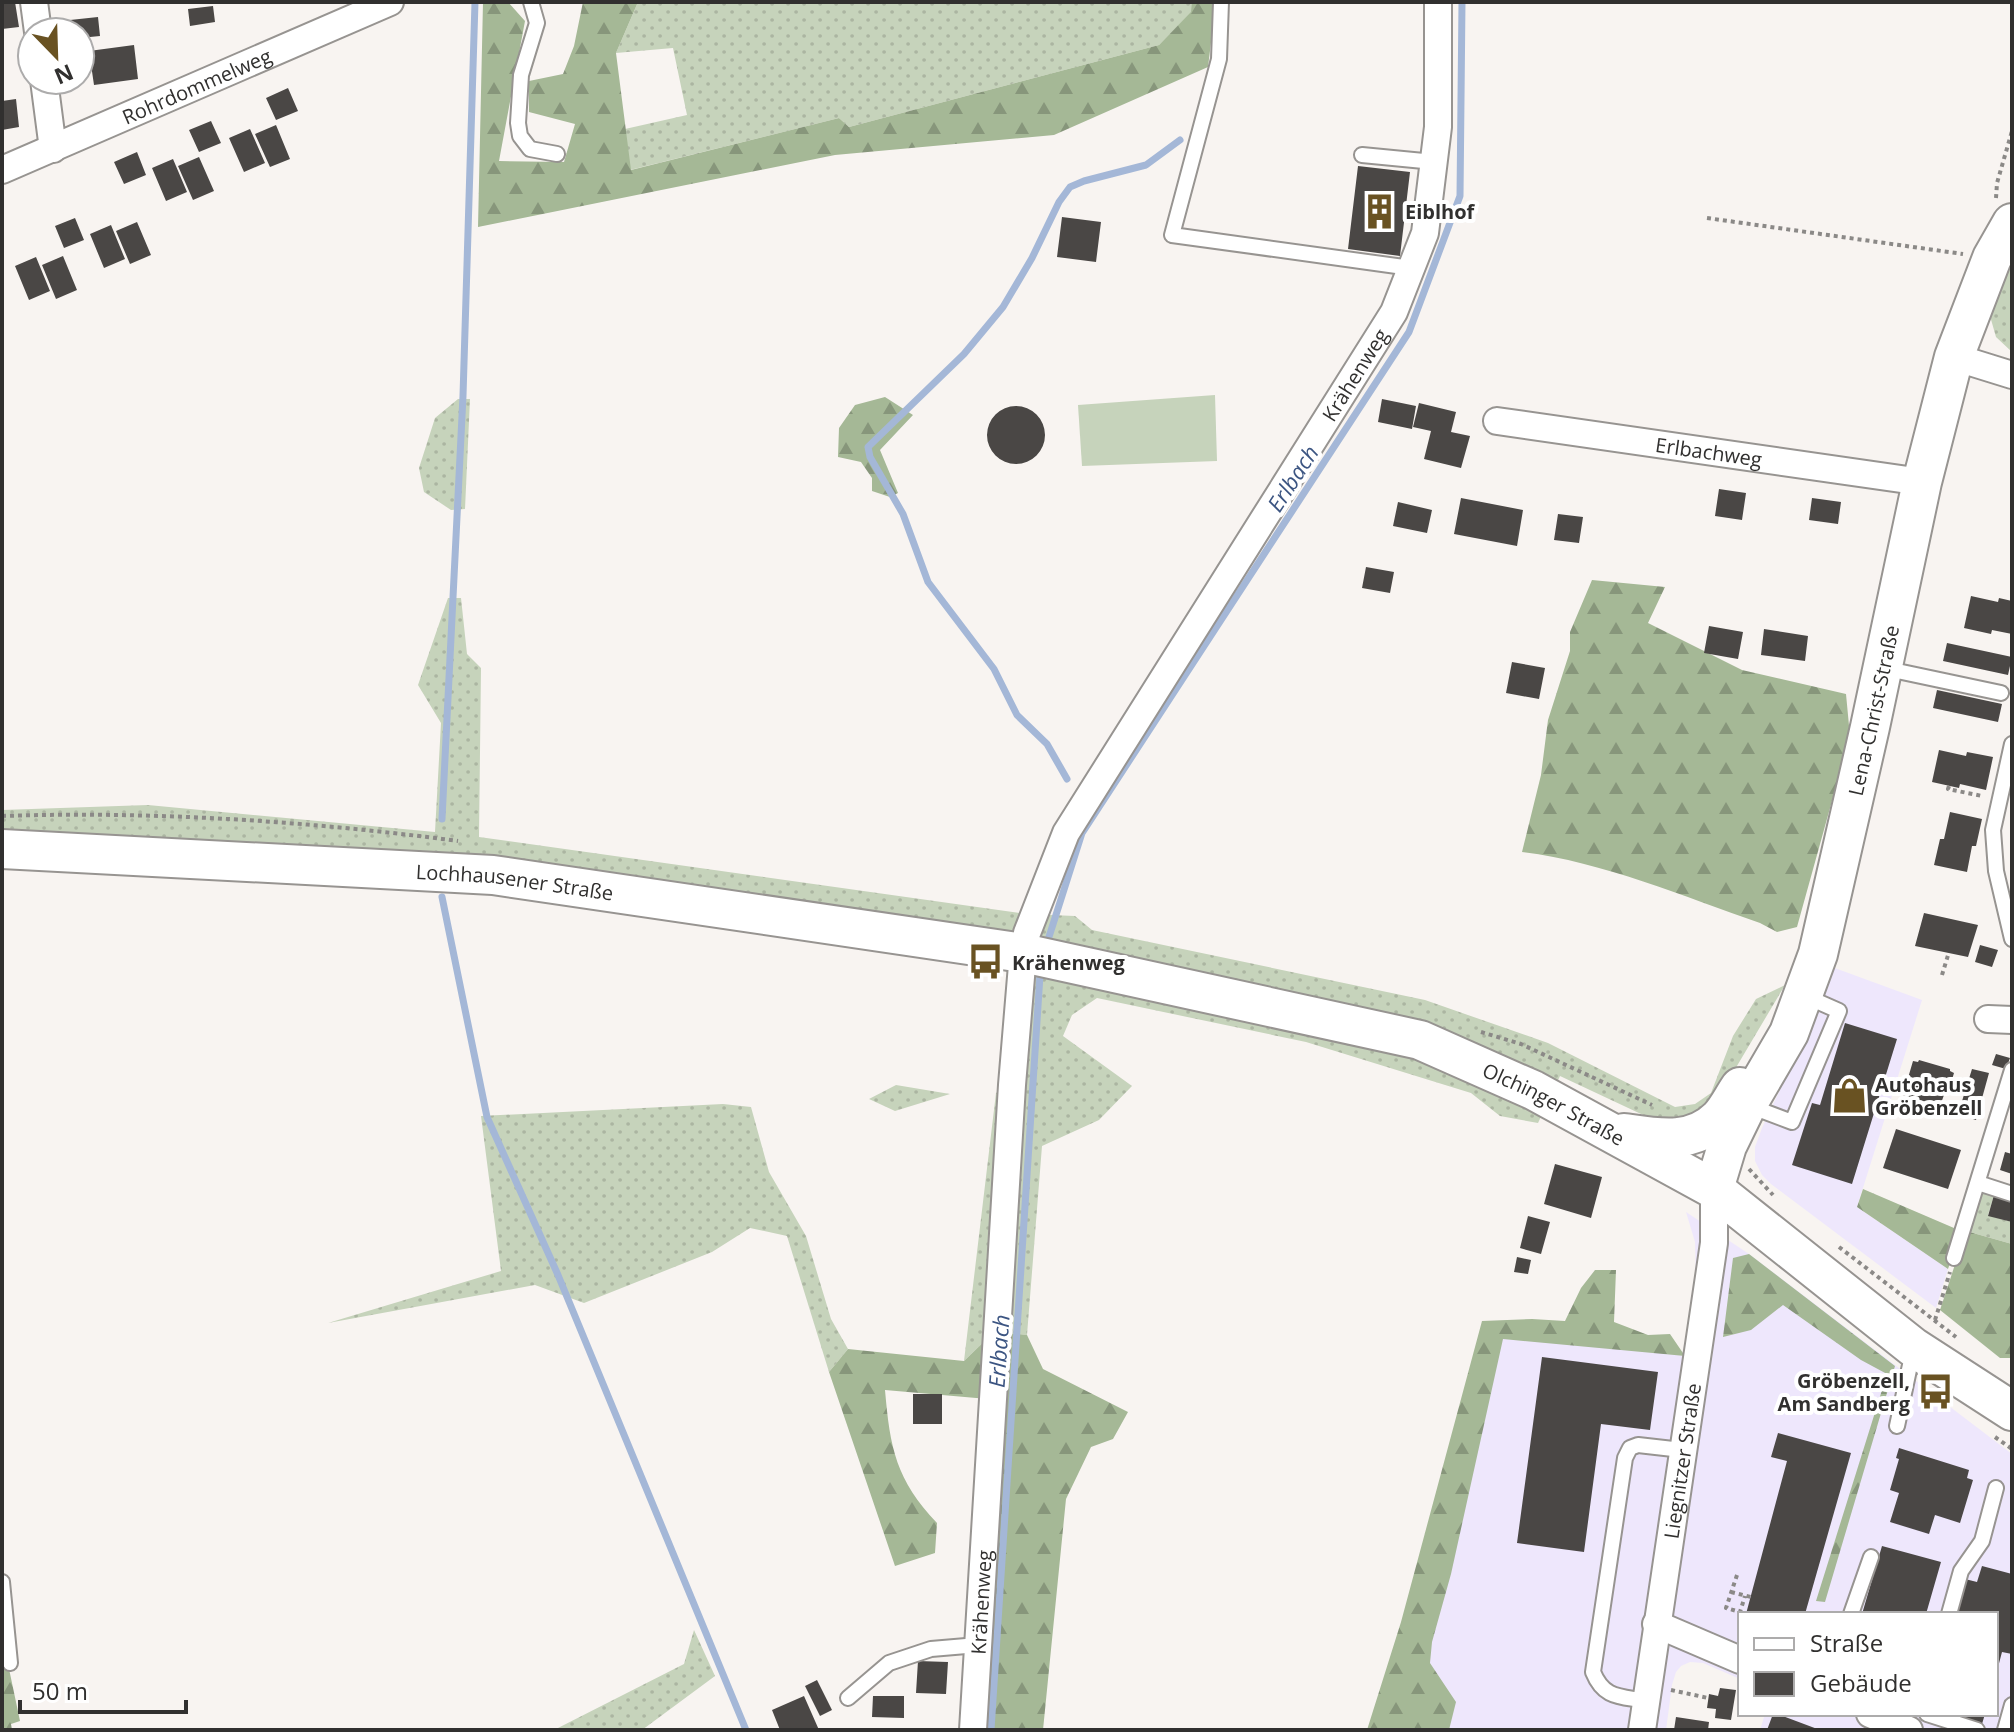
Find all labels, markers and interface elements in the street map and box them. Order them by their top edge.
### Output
north arrow [16,16,96,96]
street label: Rohrdommelweg [118,42,275,130]
text: N [50,58,78,93]
building icon: Eiblhof [1360,192,1398,230]
place label: Eiblhof [1405,198,1476,225]
street label: Krähenweg [1315,323,1394,426]
street label: Erlbachweg [1654,430,1764,472]
water label: Erlbach [1259,439,1325,517]
street label: Lena-Christ-Straße [1841,622,1905,798]
street label: Lochhausener Straße [415,857,615,906]
bus stop icon: Krähenweg [967,943,1005,981]
place label: Krähenweg [1012,949,1125,976]
street label: Olchinger Straße [1479,1056,1630,1151]
place label: Autohaus Gröbenzell [1875,1071,1982,1121]
shop icon: Autohaus Gröbenzell [1830,1077,1868,1115]
water label: Erlbach [980,1313,1016,1389]
place label: Gröbenzell, Am Sandberg [1778,1367,1911,1417]
bus stop icon: Gröbenzell, Am Sandberg [1917,1372,1955,1410]
street label: Liegnitzer Straße [1657,1381,1707,1541]
street label: Krähenweg [964,1549,997,1655]
legend [1738,1612,1998,1716]
text: Straße [1810,1626,1883,1659]
scale bar [20,1664,186,1714]
text: Gebäude [1810,1666,1912,1699]
text: 50 m [32,1674,88,1707]

